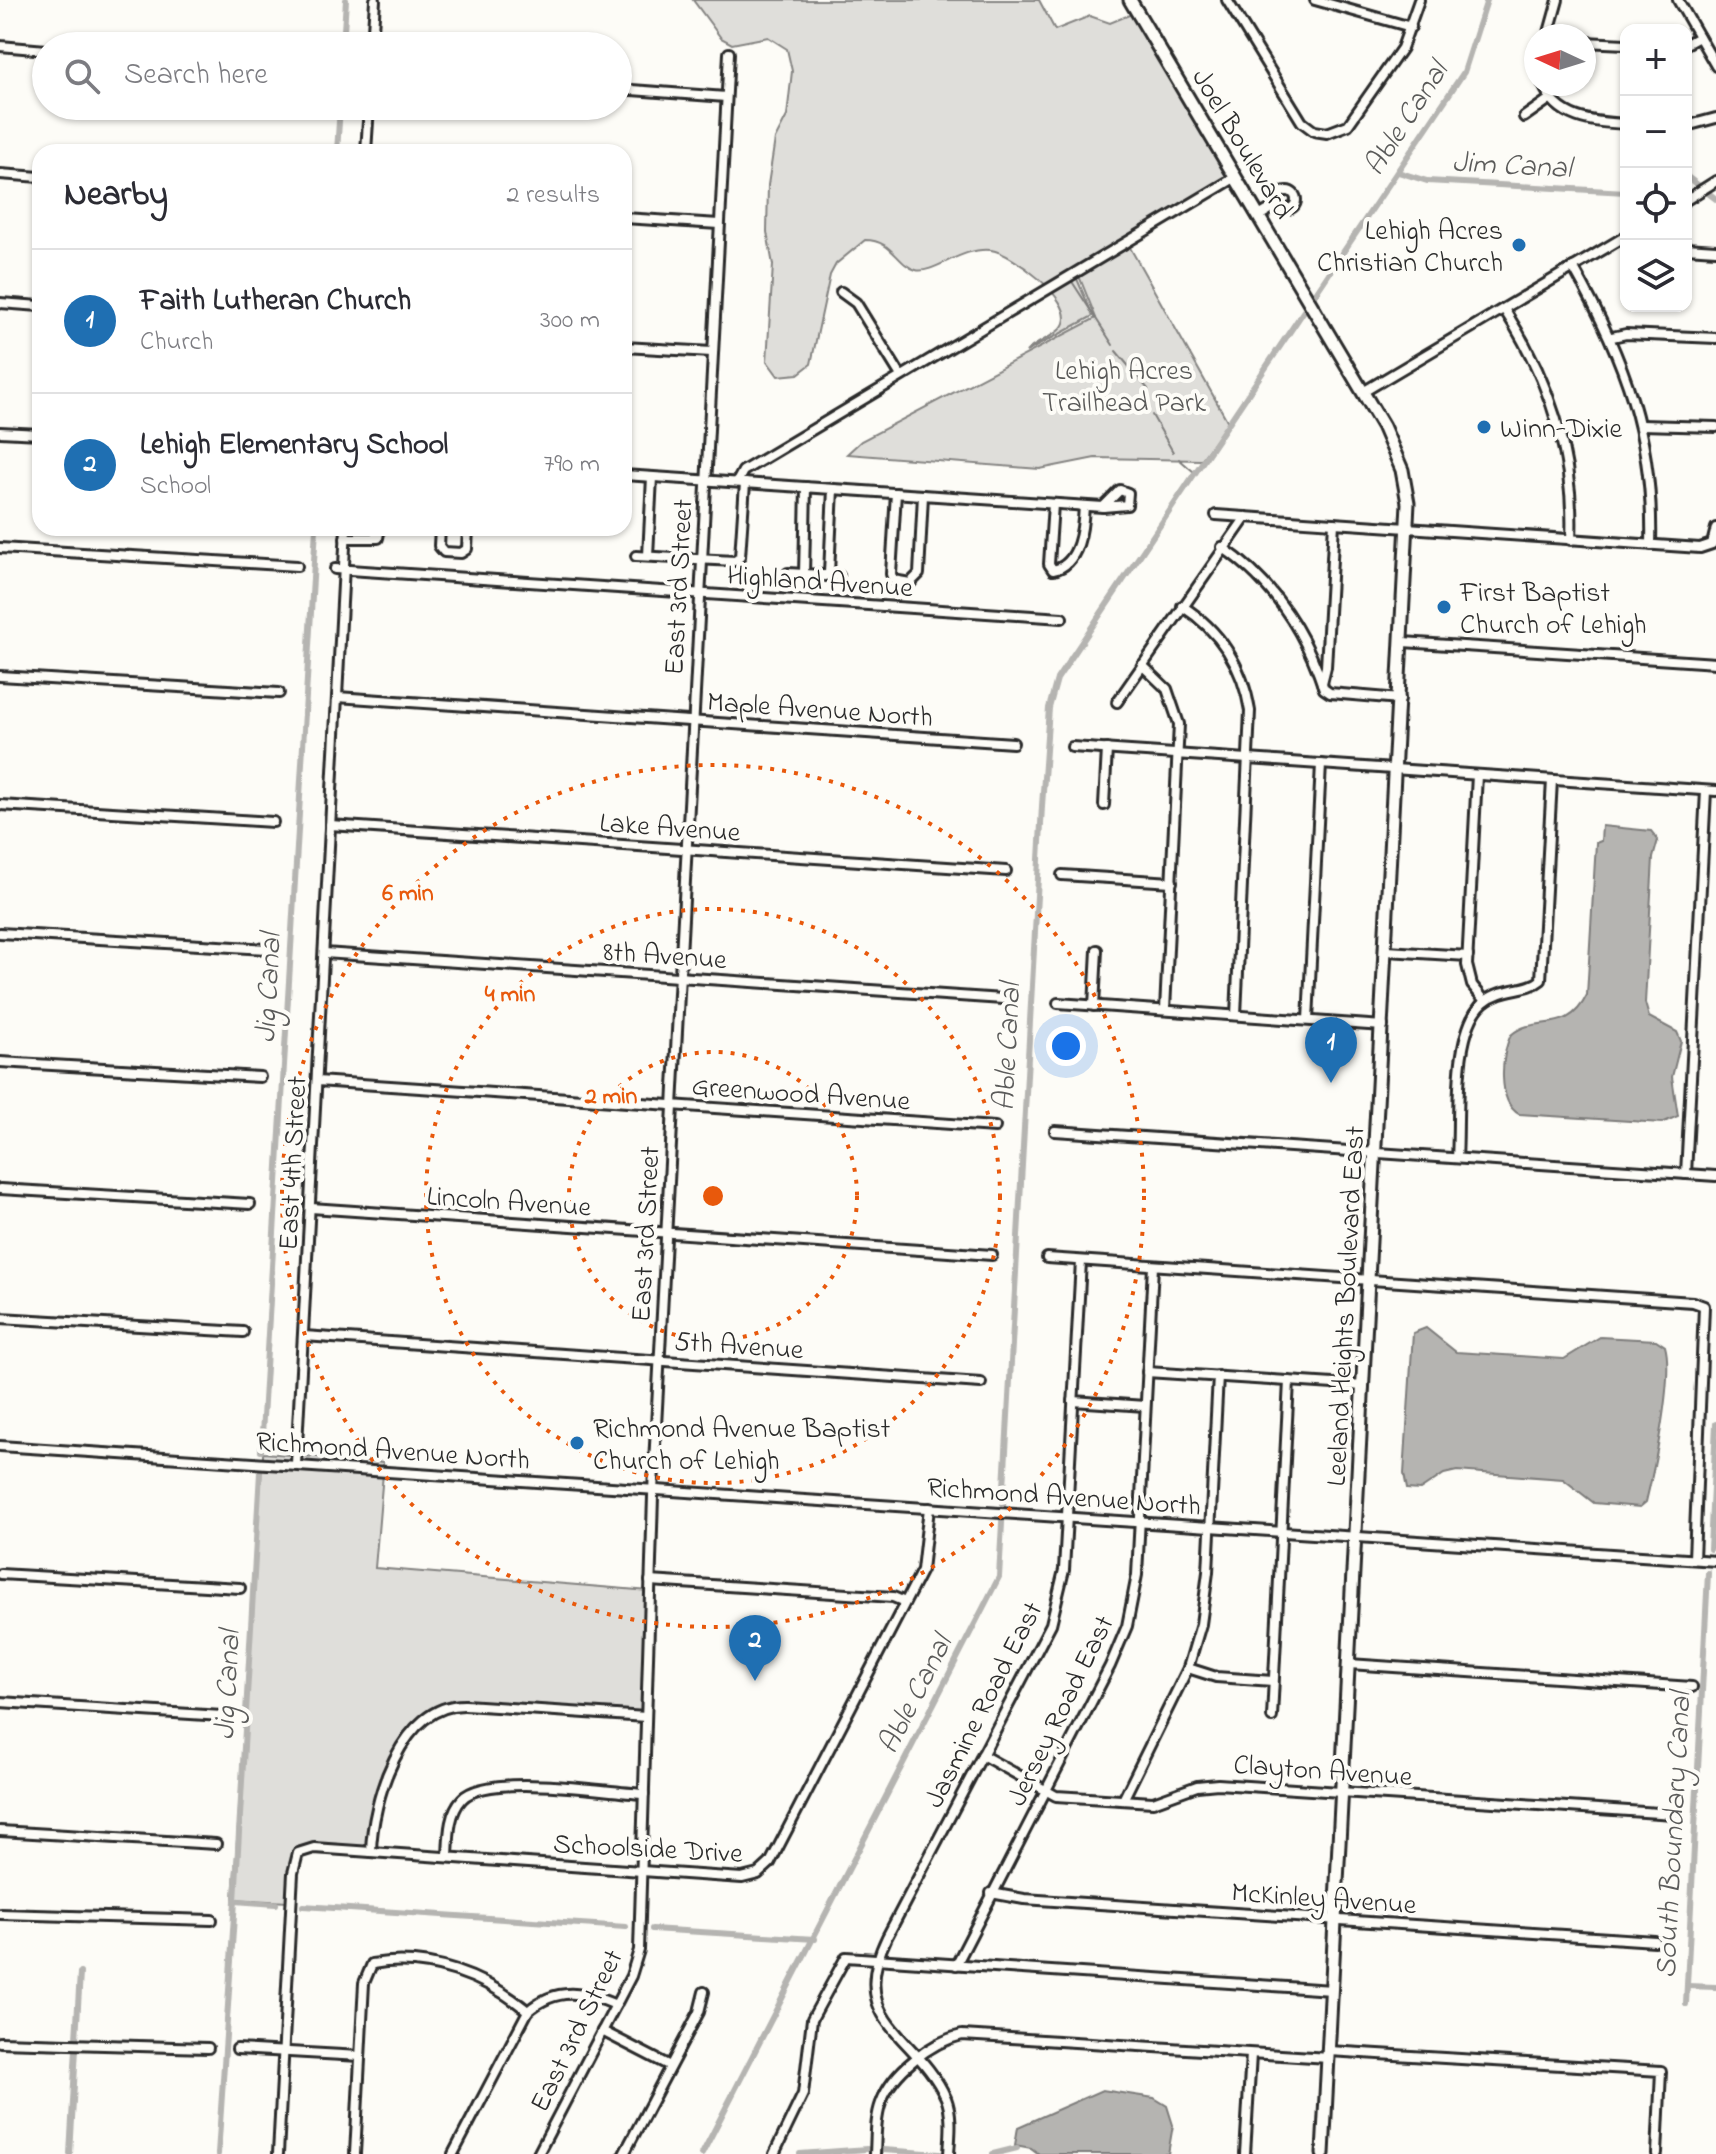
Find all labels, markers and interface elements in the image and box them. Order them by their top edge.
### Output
north arrow [1524,24,1596,96]
map controls [1620,24,1692,312]
button: + [1620,24,1692,96]
search box [32,32,632,120]
water label: Able Canal [1354,51,1463,185]
icon: search [60,54,104,98]
text: Search here [124,54,268,98]
street label: Joel Boulevard [1180,62,1302,228]
button: − [1620,96,1692,168]
water label: Jim Canal [1451,142,1577,192]
button: locate [1620,168,1692,240]
text: Nearby [64,171,168,221]
text: 2 results [507,177,600,215]
place label: Lehigh Acres Christian Church [1317,212,1503,285]
marker: Lehigh Acres Christian Church [1510,236,1528,254]
button: layers [1620,240,1692,312]
text: Faith Lutheran Church [140,280,411,324]
text: 1 [86,302,94,340]
text: 300 m [540,302,600,340]
text: Church [140,324,213,362]
park label: Lehigh Acres Trailhead Park [1042,352,1207,425]
place label: Winn-Dixie [1500,410,1622,451]
marker: Winn-Dixie [1475,418,1493,436]
text: Lehigh Elementary School [140,424,448,468]
text: 2 [84,446,96,484]
text: 790 m [544,446,600,484]
text: School [140,468,211,506]
street label: East 3rd Street [655,498,706,676]
street label: Highland Avenue [725,557,914,610]
place label: First Baptist Church of Lehigh [1459,574,1647,647]
marker: First Baptist Church of Lehigh [1435,598,1453,616]
street label: Maple Avenue North [705,683,934,740]
street label: Lake Avenue [598,804,742,855]
text: 6 min [382,877,434,912]
water label: Jig Canal [245,928,295,1044]
street label: 8th Avenue [602,933,728,982]
text: 4 min [485,978,535,1013]
water label: Able Canal [984,978,1035,1112]
pin: 1 [1305,1017,1357,1083]
your location [1046,1026,1086,1066]
street label: Greenwood Avenue [690,1067,912,1124]
street label: East 4th Street [269,1075,320,1251]
text: 2 min [584,1080,638,1115]
street label: Leeland Heights Boulevard East [1318,1125,1377,1487]
street label: East 3rd Street [622,1145,673,1323]
street label: Lincoln Avenue [425,1177,593,1230]
centre of rings [699,1182,727,1210]
street label: 5th Avenue [673,1323,805,1372]
place label: Richmond Avenue Baptist Church of Lehigh [593,1410,890,1483]
street label: Richmond Avenue North [254,1422,531,1483]
marker: Richmond Avenue Baptist Church of Lehigh [568,1434,586,1452]
street label: Richmond Avenue North [925,1468,1202,1529]
street label: Jasmine Road East [915,1595,1055,1816]
street label: Jersey Road East [998,1609,1126,1814]
pin: 2 [729,1615,781,1681]
water label: Jig Canal [204,1625,254,1741]
water label: Able Canal [868,1625,967,1762]
water label: South Boundary Canal [1646,1687,1705,1979]
street label: Clayton Avenue [1232,1746,1414,1799]
street label: Schoolside Drive [552,1825,744,1876]
street label: McKinley Avenue [1230,1874,1418,1927]
street label: East 3rd Street [521,1943,635,2120]

